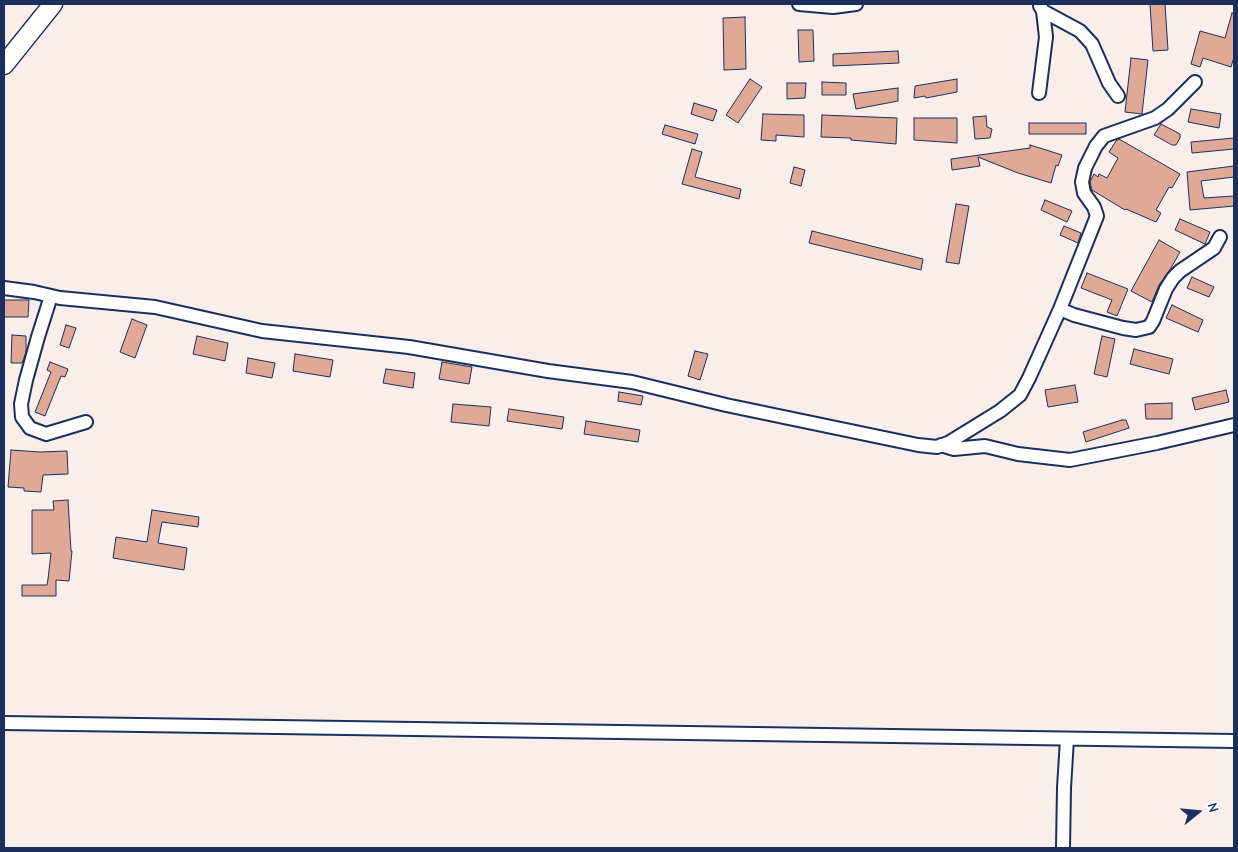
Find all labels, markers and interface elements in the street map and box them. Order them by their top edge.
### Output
north arrow [1173,787,1223,837]
text: N [1203,801,1222,814]

